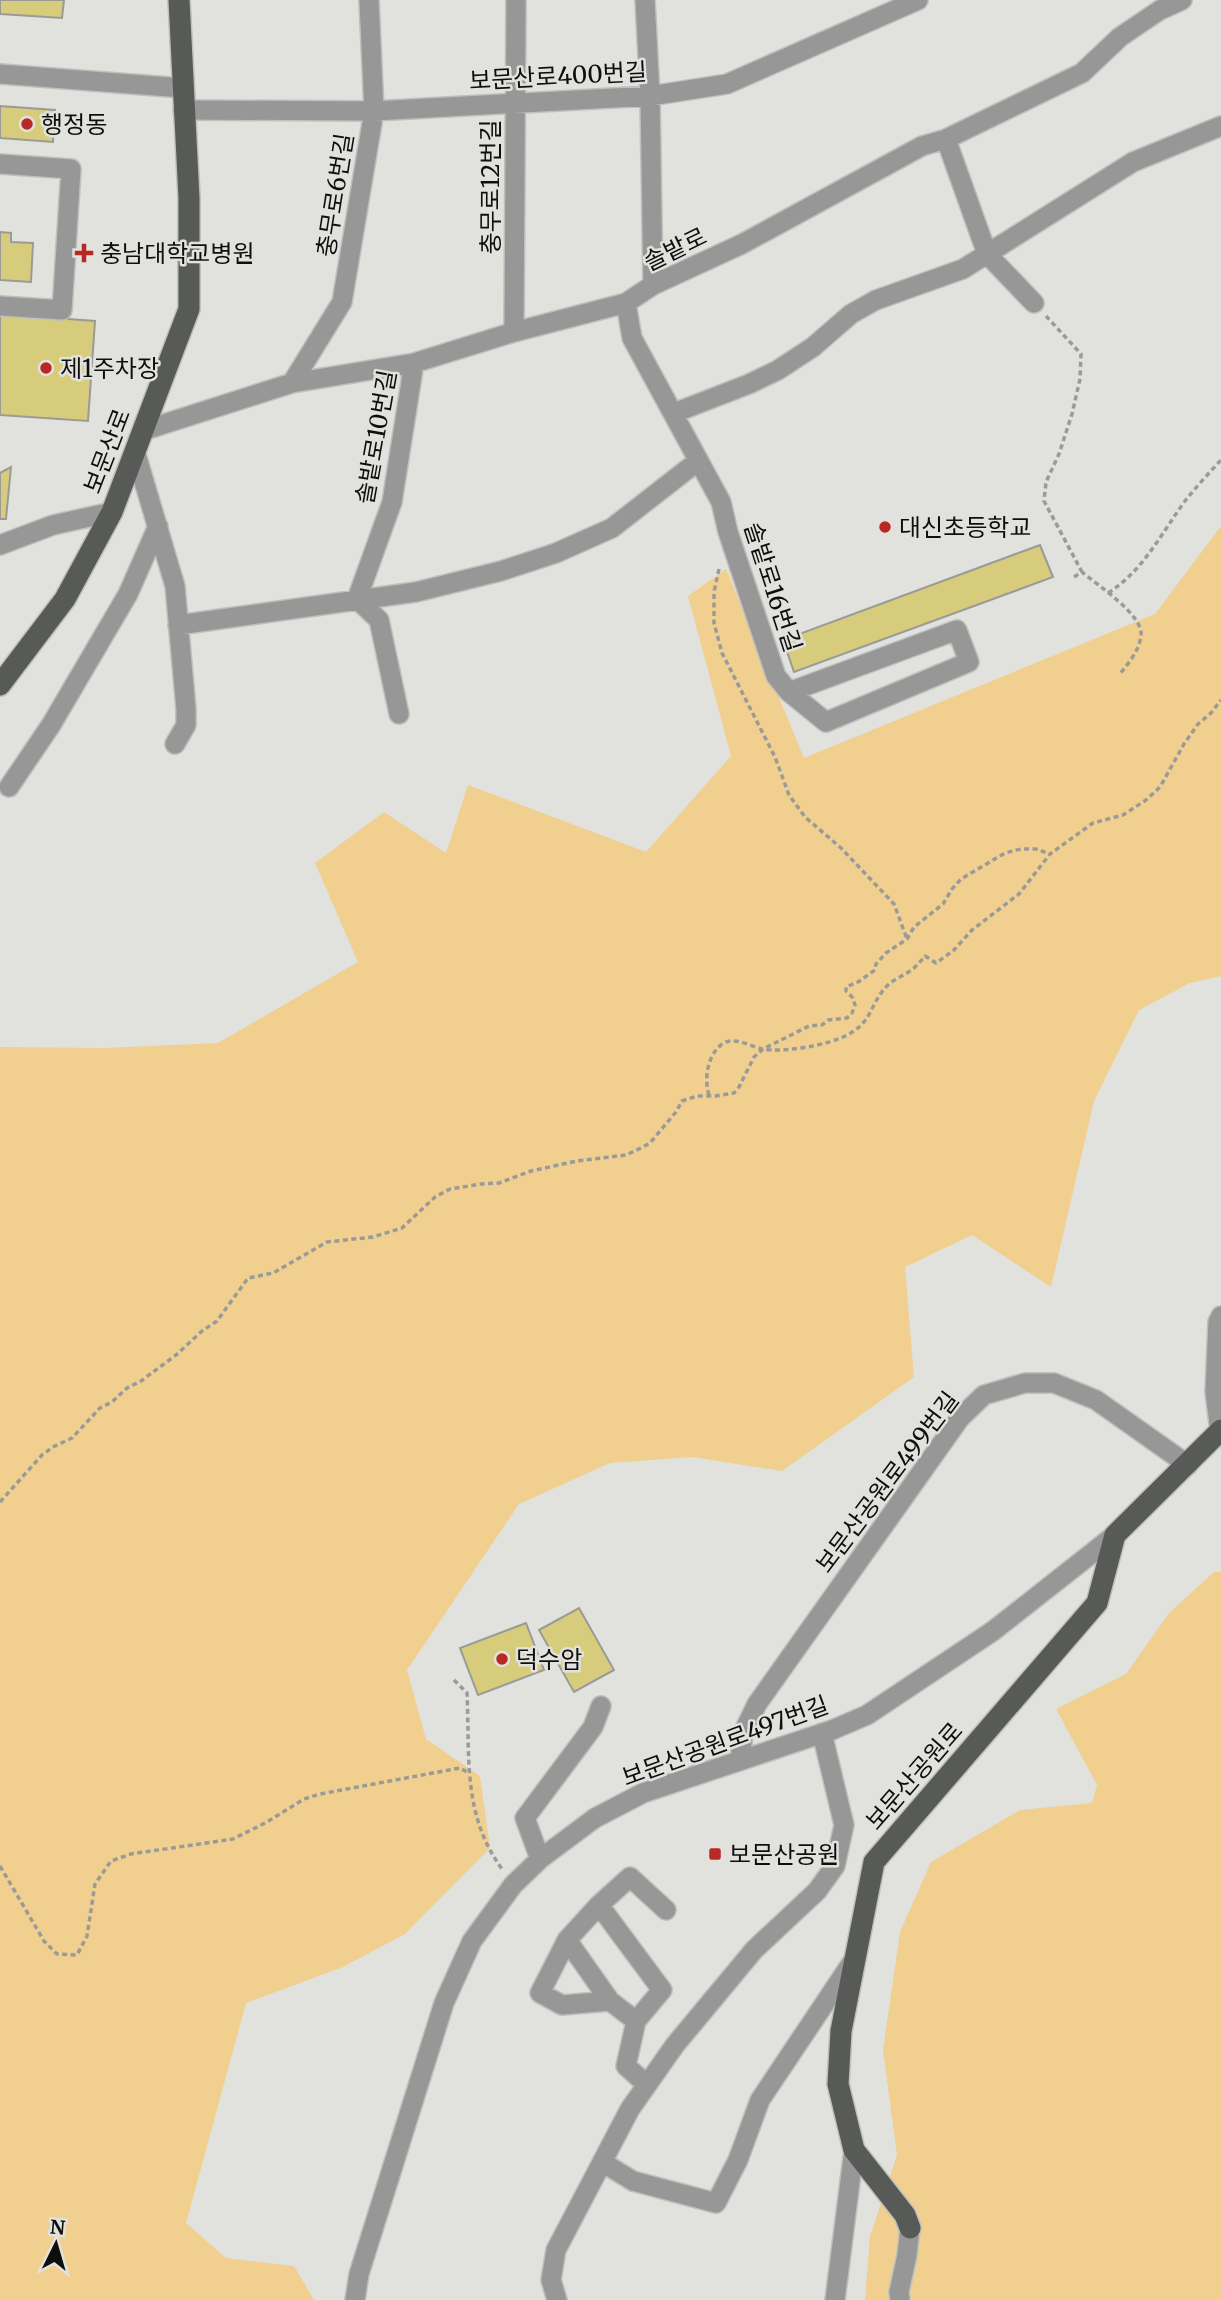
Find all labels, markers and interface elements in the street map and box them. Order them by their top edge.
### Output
street label: 보문산로400번길 [468,56,648,96]
place label: 행정동 [41,109,107,140]
marker: 행정동 [19,116,35,132]
street label: 충무로12번길 [475,119,506,255]
street label: 충무로6번길 [310,131,360,259]
street label: 솔밭로 [638,221,712,277]
place label: 충남대학교병원 [100,238,255,269]
marker: 충남대학교병원 [74,243,94,263]
place label: 제1주차장 [60,353,159,384]
marker: 제1주차장 [38,360,54,376]
street label: 솔밭로10번길 [349,367,403,507]
street label: 보문산로 [77,404,137,498]
place label: 대신초등학교 [899,512,1031,543]
street label: 솔밭로16번길 [737,518,809,656]
marker: 대신초등학교 [877,519,893,535]
street label: 보문산공원로499번길 [809,1385,965,1579]
place label: 덕수암 [516,1644,582,1675]
marker: 덕수암 [494,1651,510,1667]
street label: 보문산공원로497번길 [617,1689,833,1793]
street label: 보문산공원로 [859,1716,969,1836]
place label: 보문산공원 [729,1839,839,1870]
marker: 보문산공원 [707,1846,723,1862]
north arrow [21,2209,91,2279]
text: N [49,2214,66,2240]

